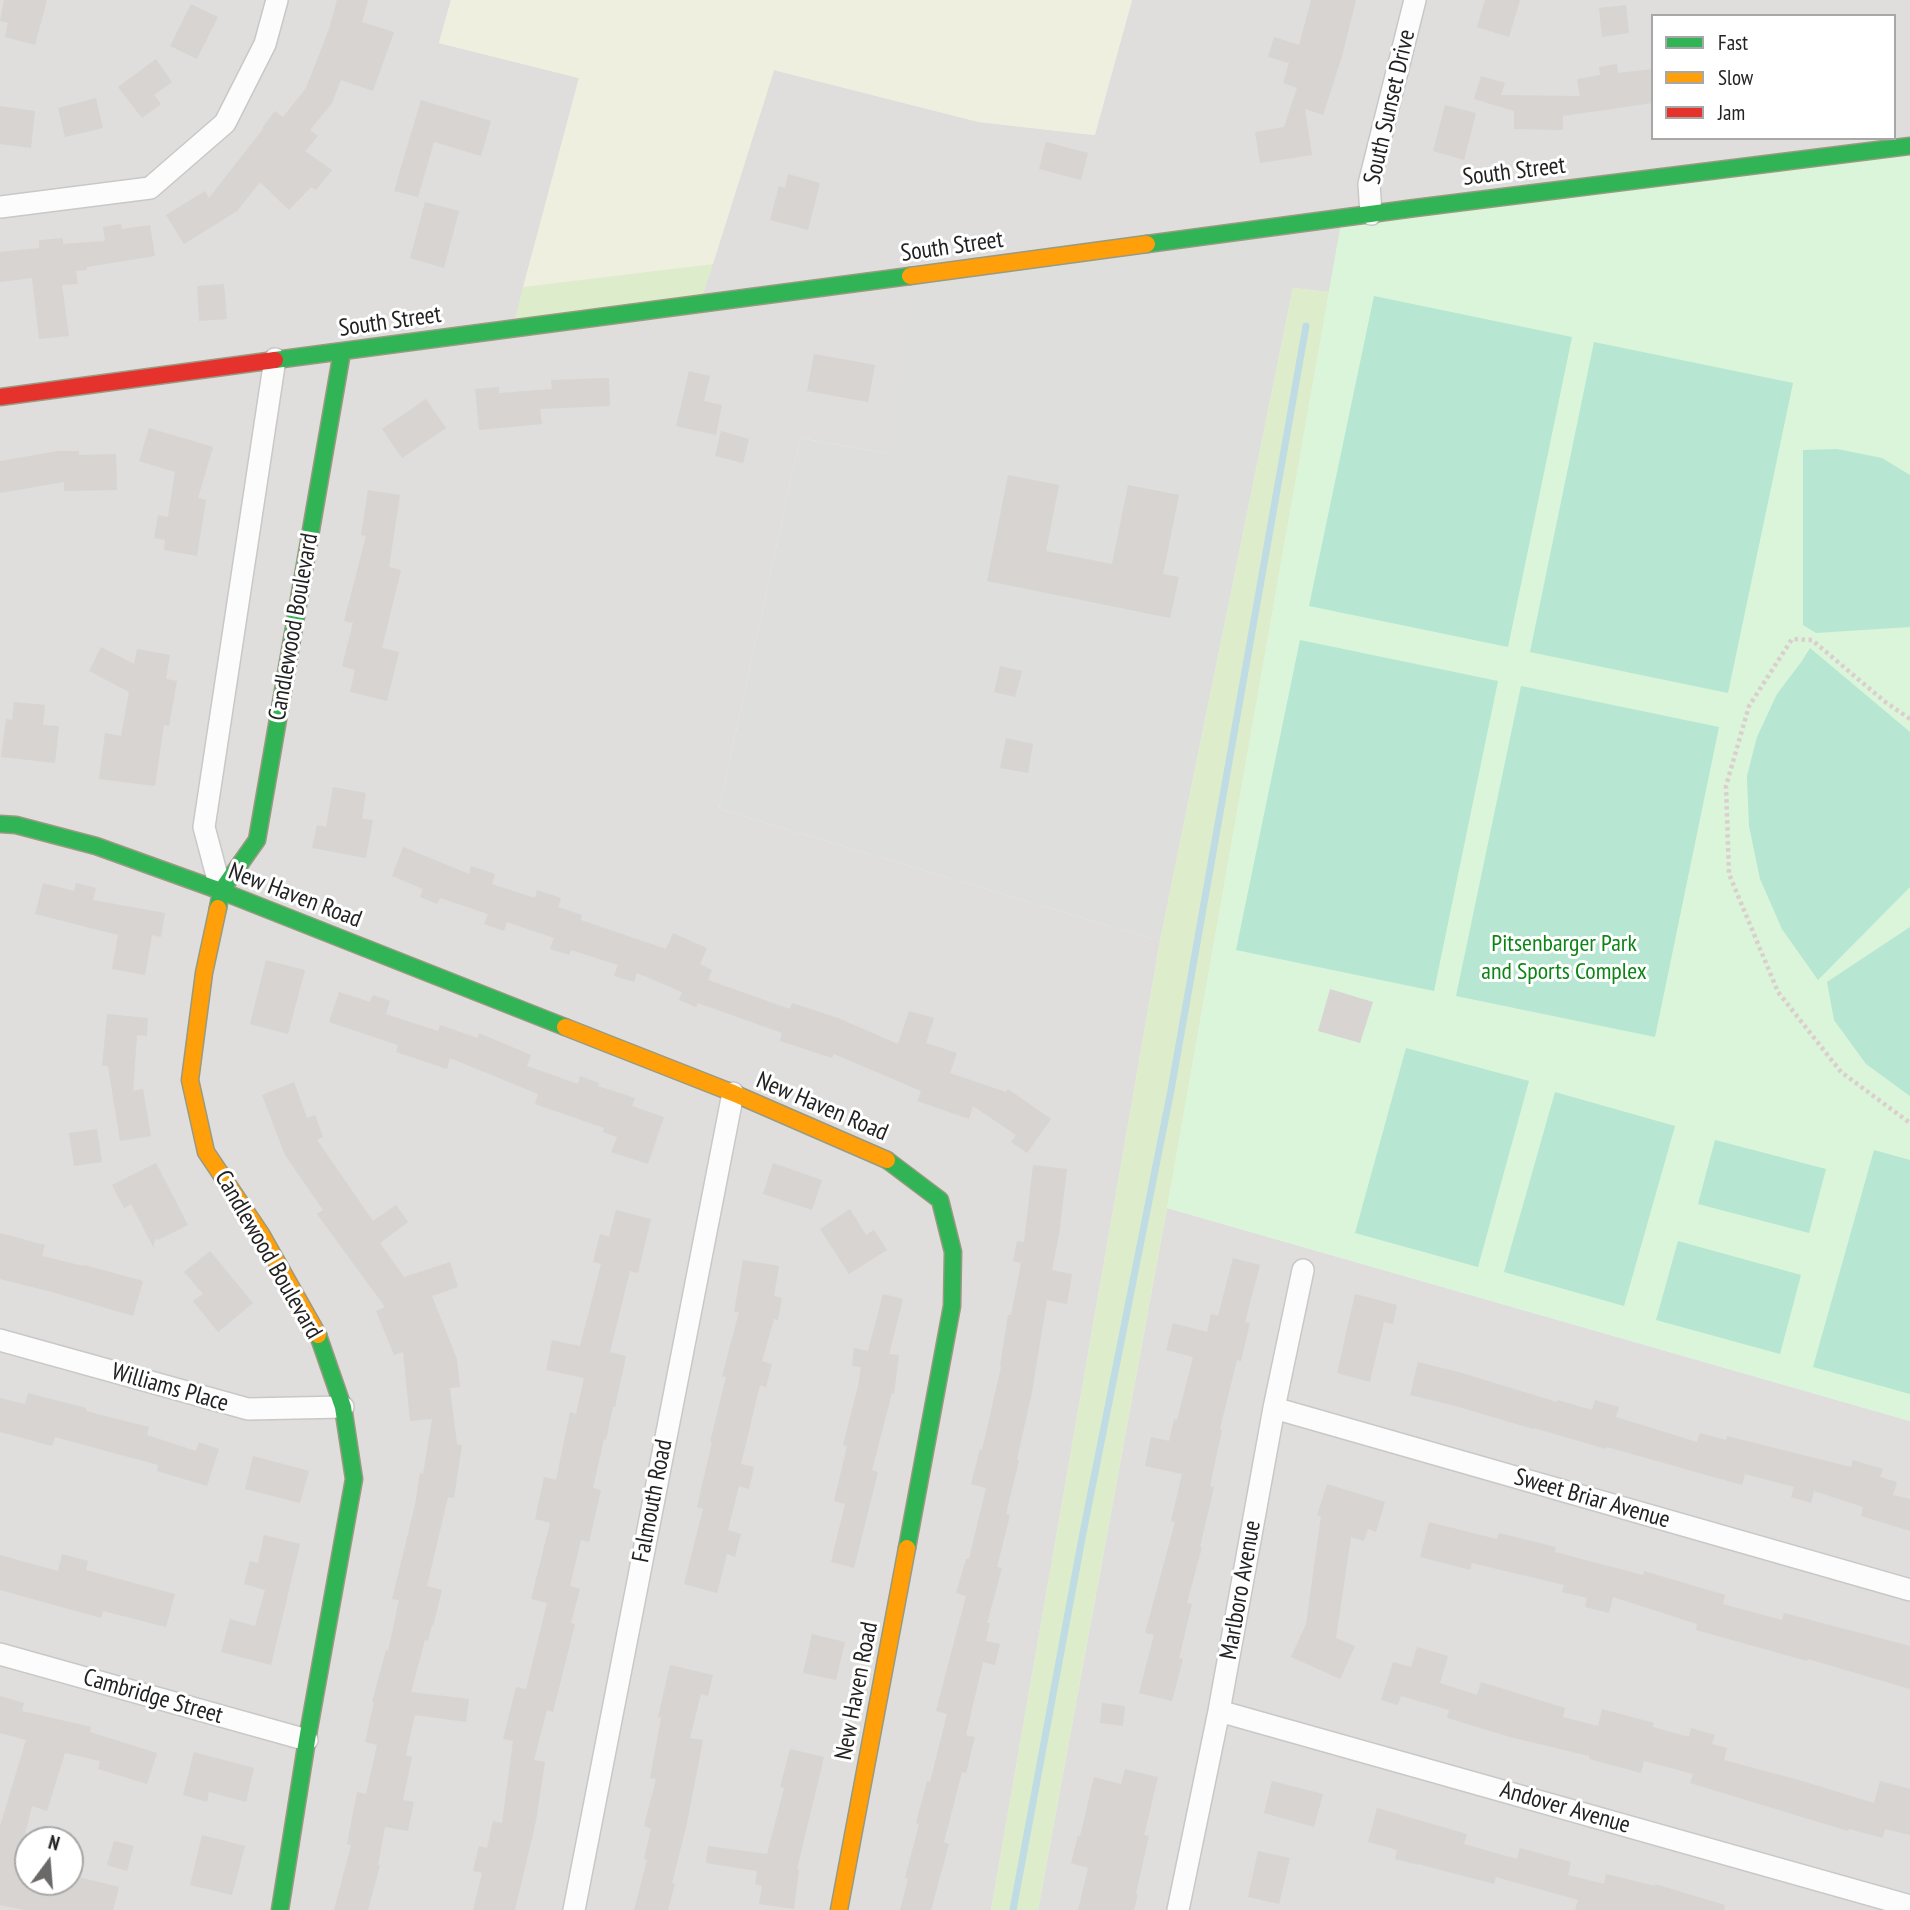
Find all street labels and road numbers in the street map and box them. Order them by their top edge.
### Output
street label: South Sunset Drive [1358,27,1422,187]
street label: South Street [1461,151,1567,193]
street label: South Street [899,226,1005,268]
street label: South Street [337,301,443,343]
street label: Candlewood Boulevard [263,531,325,723]
street label: New Haven Road [224,857,366,935]
street label: New Haven Road [752,1066,892,1148]
street label: Candlewood Boulevard [208,1166,328,1344]
street label: Williams Place [108,1358,232,1418]
street label: Falmouth Road [627,1437,679,1565]
street label: Sweet Briar Avenue [1511,1463,1673,1535]
street label: Marlboro Avenue [1215,1518,1267,1662]
street label: New Haven Road [829,1619,885,1763]
street label: Cambridge Street [80,1663,226,1731]
street label: Andover Avenue [1497,1776,1633,1840]

